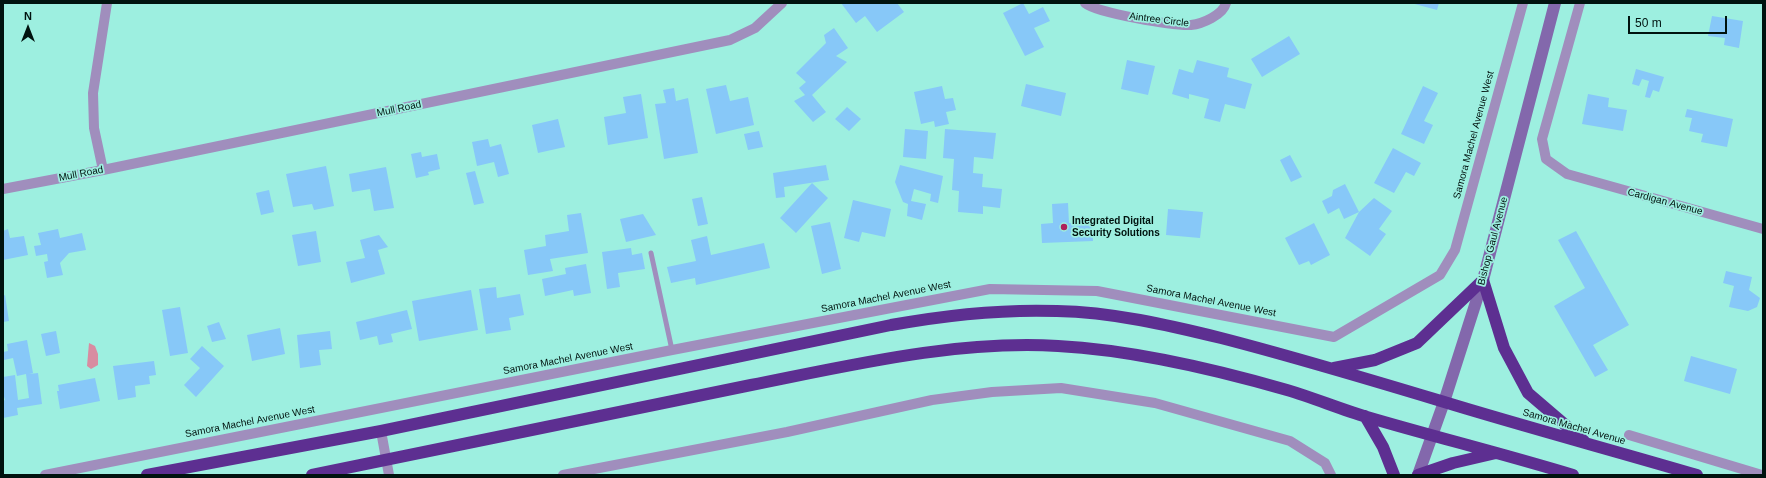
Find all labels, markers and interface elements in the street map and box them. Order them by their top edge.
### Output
north arrow [8,8,48,48]
scale bar [1630,8,1729,34]
text: N [24,10,32,22]
street label: Aintree Circle [1128,10,1190,30]
text: 50 m [1635,16,1662,30]
street label: Samora Machel Avenue West [1451,70,1497,200]
street label: Mull Road [376,98,422,120]
street label: Mull Road [58,164,104,184]
street label: Cardigan Avenue [1626,186,1704,218]
street label: Bishop Gaul Avenue [1475,196,1511,286]
place label: Integrated Digital Security Solutions [1072,215,1160,238]
marker: Integrated Digital Security Solutions [1059,222,1069,232]
street label: Samora Machel Avenue West [820,279,952,315]
street label: Samora Machel Avenue West [1145,283,1277,319]
street label: Samora Machel Avenue West [502,341,634,377]
street label: Samora Machel Avenue West [184,404,316,440]
street label: Samora Machel Avenue [1521,407,1627,447]

